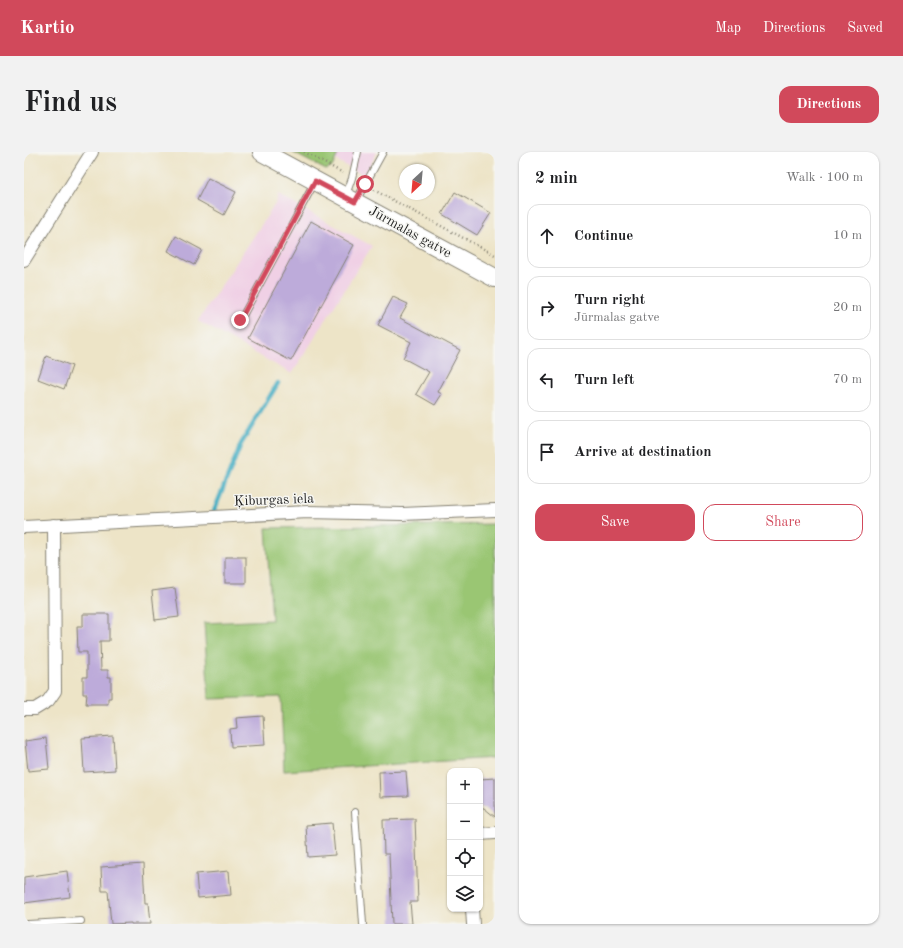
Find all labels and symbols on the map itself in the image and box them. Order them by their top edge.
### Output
north arrow [399,164,435,200]
route start [356,175,374,193]
street label: Jūrmalas gatve [366,204,454,260]
route end [231,311,249,329]
street label: Ķiburgas iela [234,492,314,509]

